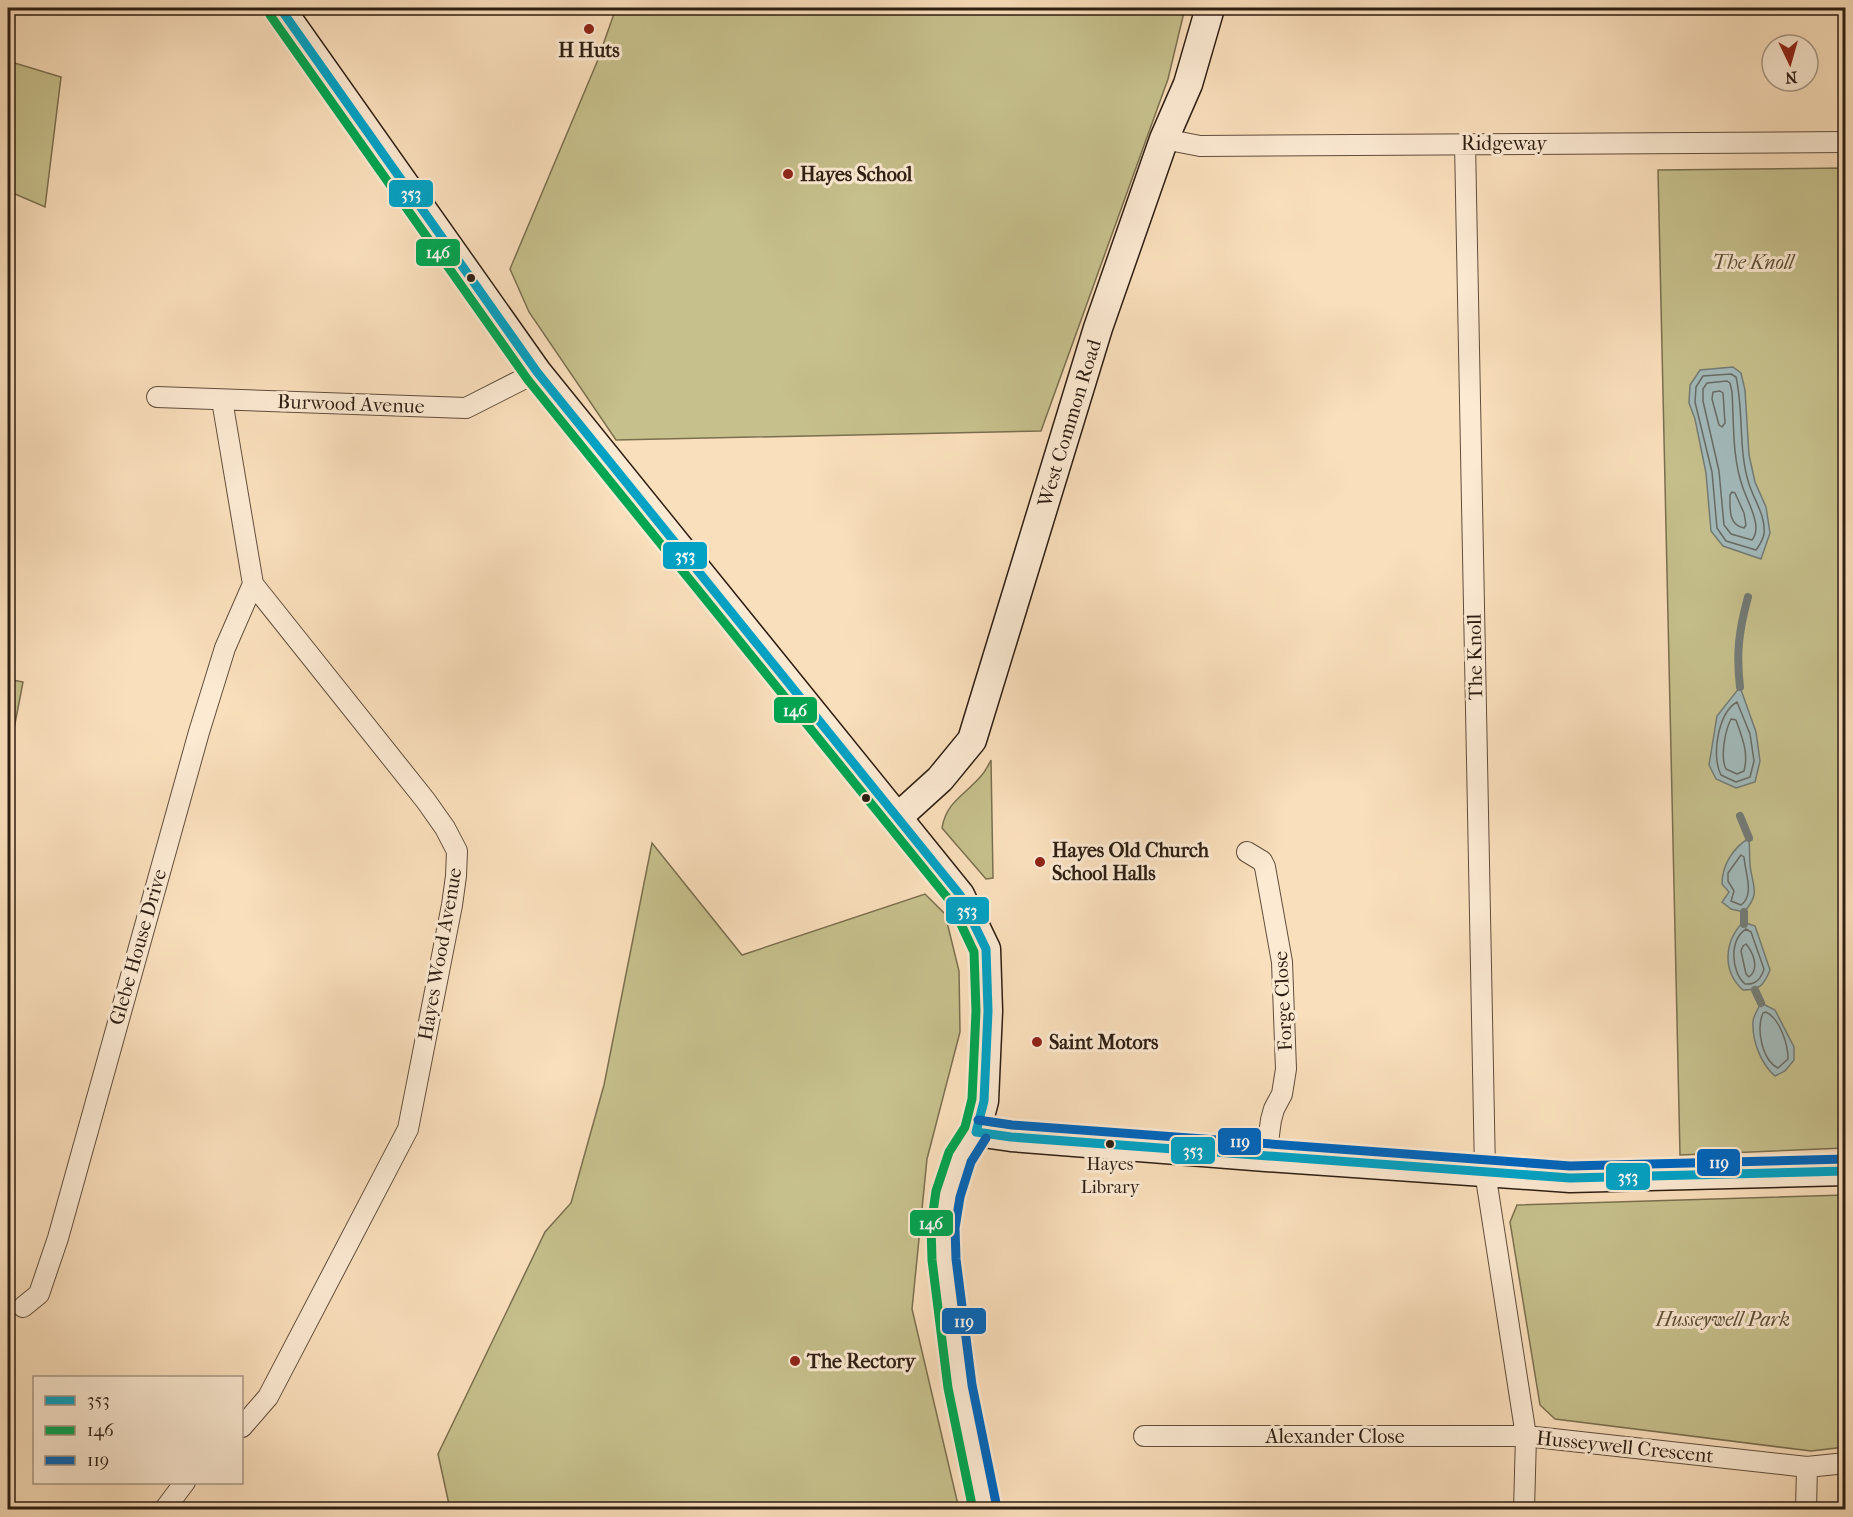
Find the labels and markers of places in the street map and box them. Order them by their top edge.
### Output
marker: H Huts [582,22,596,36]
place label: H Huts [558,39,620,62]
place label: Hayes School [800,163,913,186]
marker: Hayes School [781,167,795,181]
unlabelled marker [465,272,477,284]
unlabelled marker [860,792,872,804]
place label: Hayes Old Church School Halls [1052,839,1210,885]
marker: Hayes Old Church School Halls [1033,855,1047,869]
place label: Saint Motors [1049,1031,1159,1054]
marker: Saint Motors [1030,1035,1044,1049]
marker: Hayes Library [1104,1138,1116,1150]
place label: Hayes Library [1081,1154,1141,1198]
place label: The Rectory [806,1350,917,1373]
marker: The Rectory [788,1354,802,1368]

